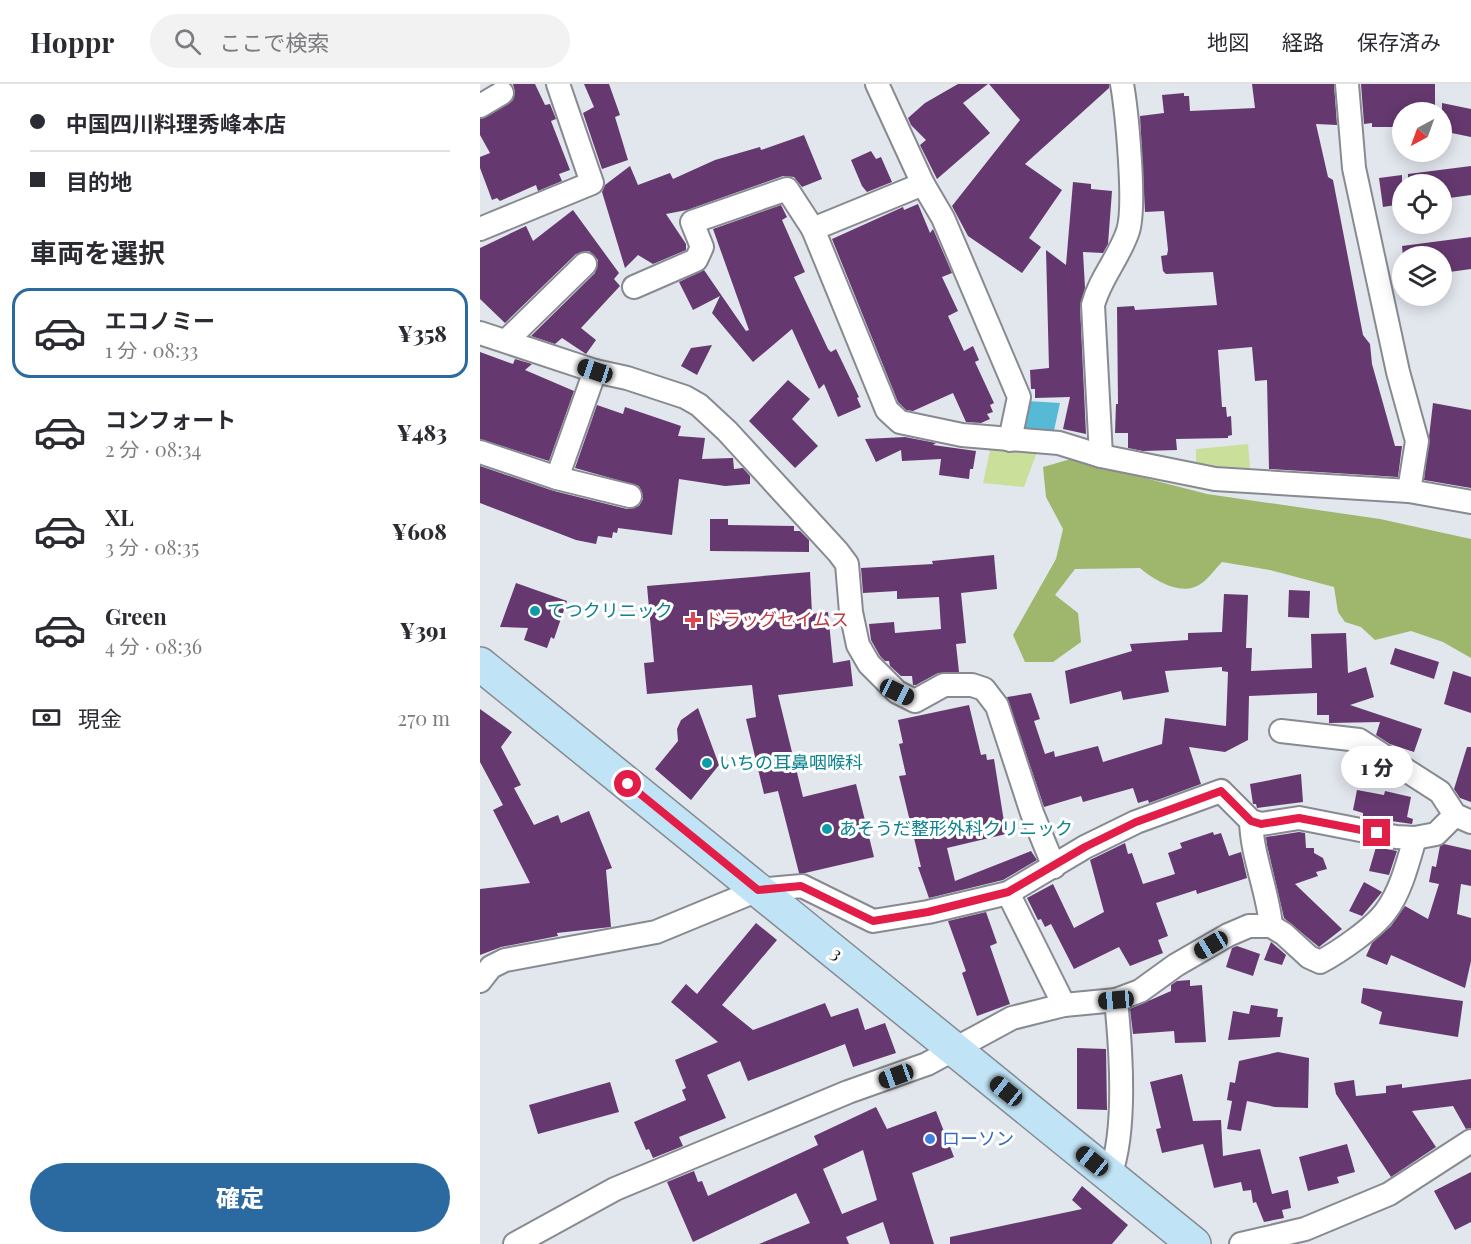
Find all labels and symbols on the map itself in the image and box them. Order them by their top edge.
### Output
north arrow [1392,102,1452,162]
car [575,357,615,385]
place label: てつクリニック [547,598,673,622]
marker: てつクリニック [528,604,542,618]
place label: ドラッグセイムス [705,607,849,631]
marker: ドラッグセイムス [686,613,700,627]
car [877,676,917,708]
callout: 1 分 [1341,746,1413,788]
place label: いちの耳鼻咽喉科 [719,750,863,774]
marker: いちの耳鼻咽喉科 [700,756,714,770]
route start [614,770,641,797]
place label: あそうだ整形外科クリニック [839,816,1073,840]
route end [1363,819,1390,846]
marker: あそうだ整形外科クリニック [820,822,834,836]
car [1191,928,1231,962]
street label: 3 [827,941,848,965]
car [1097,989,1135,1011]
car [876,1061,916,1091]
car [986,1073,1026,1109]
place label: ローソン [942,1126,1014,1150]
marker: ローソン [923,1132,937,1146]
car [1072,1143,1112,1179]

